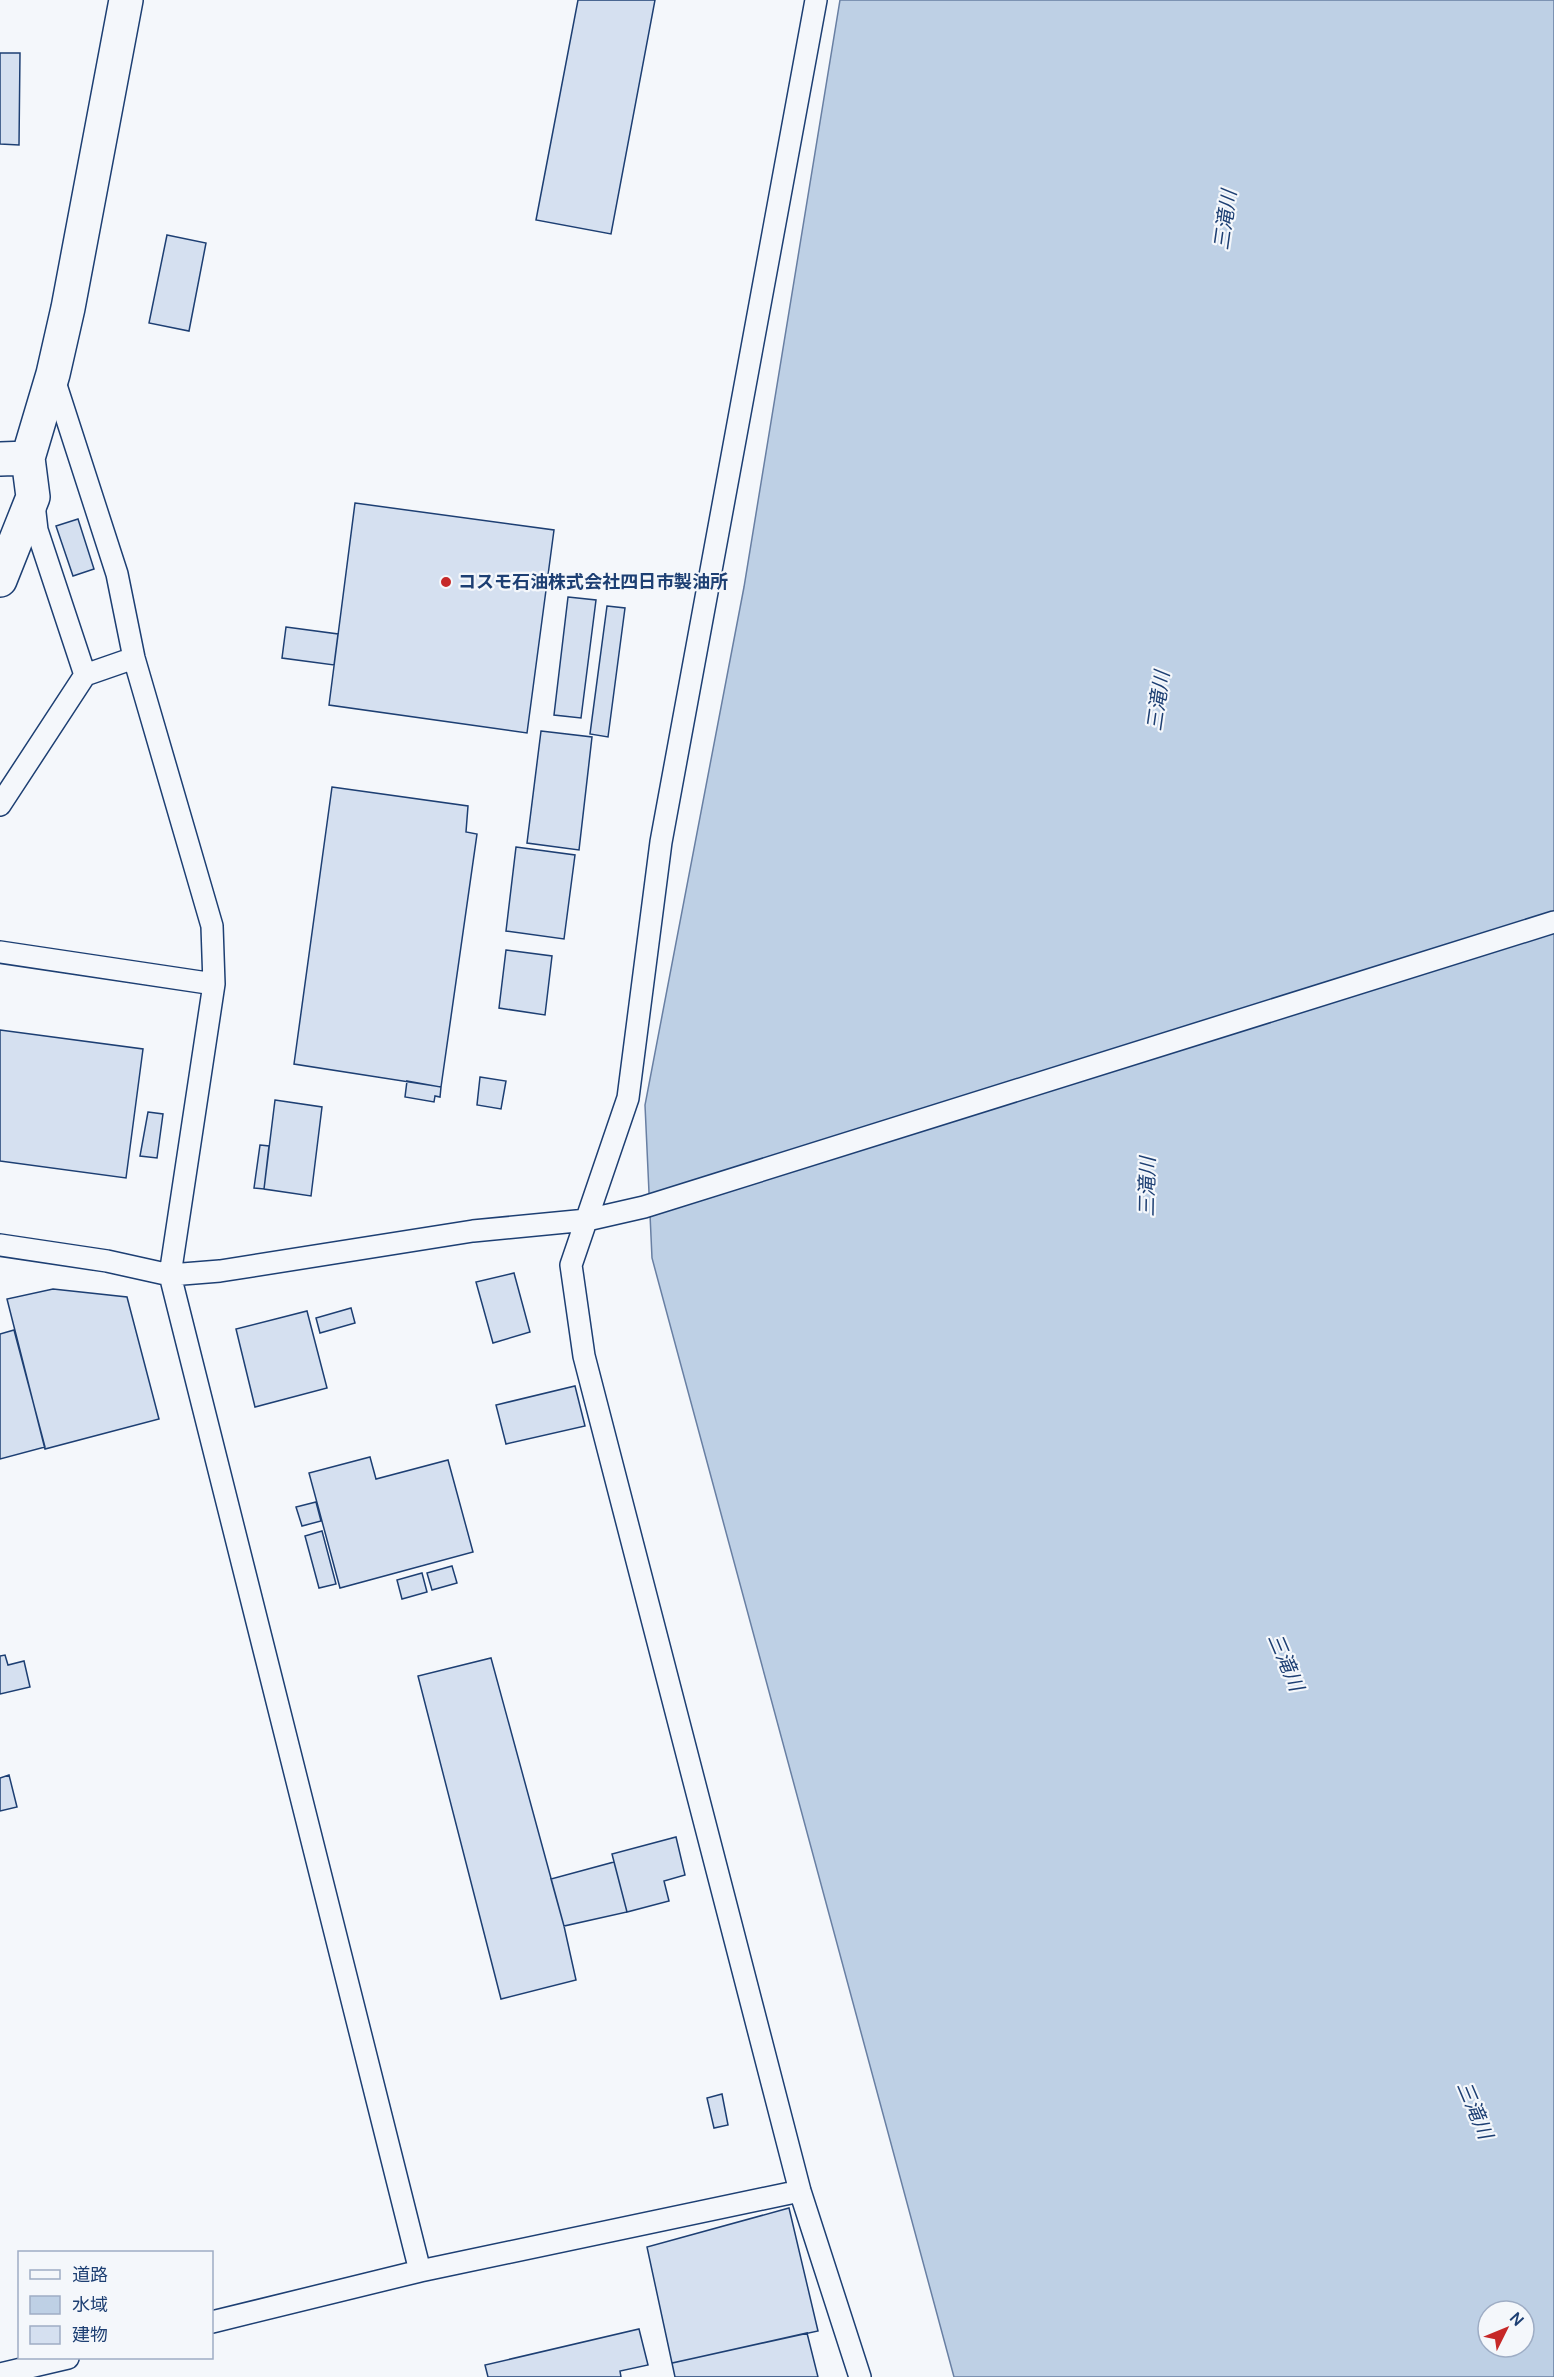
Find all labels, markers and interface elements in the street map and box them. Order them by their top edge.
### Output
water label: 三滝川 [1207,186,1242,252]
place label: コスモ石油株式会社四日市製油所 [458,569,728,593]
marker: コスモ石油株式会社四日市製油所 [439,575,453,589]
water label: 三滝川 [1140,667,1175,733]
water label: 三滝川 [1132,1155,1161,1217]
water label: 三滝川 [1262,1629,1311,1697]
water label: 三滝川 [1451,2077,1500,2145]
legend [18,2251,213,2359]
text: 道路 [72,2262,108,2286]
text: 水域 [72,2292,108,2316]
north arrow [1476,2299,1536,2359]
text: N [1505,2307,1529,2330]
text: 建物 [72,2322,108,2346]

